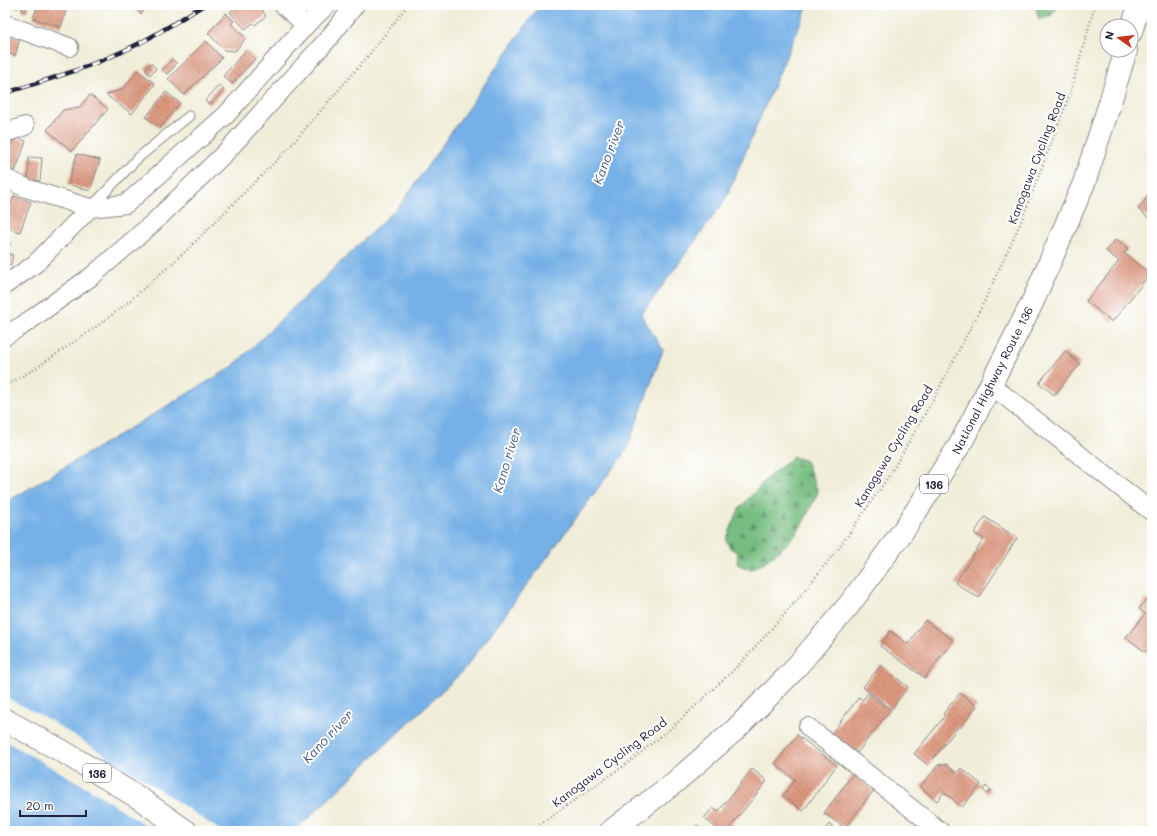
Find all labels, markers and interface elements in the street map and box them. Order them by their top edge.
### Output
north arrow [1099,18,1139,58]
text: N [1101,30,1117,41]
street label: Kanogawa Cycling Road [1004,90,1069,226]
water label: Kano river [588,117,628,186]
street label: National Highway Route 136 [948,303,1036,457]
street label: Kanogawa Cycling Road [850,382,936,510]
water label: Kano river [488,425,524,495]
road number: 136 [920,475,948,493]
water label: Kano river [298,705,356,766]
street label: Kanogawa Cycling Road [548,713,670,810]
road number: 136 [83,764,111,782]
scale bar [20,792,86,818]
text: 20 m [26,797,54,813]

